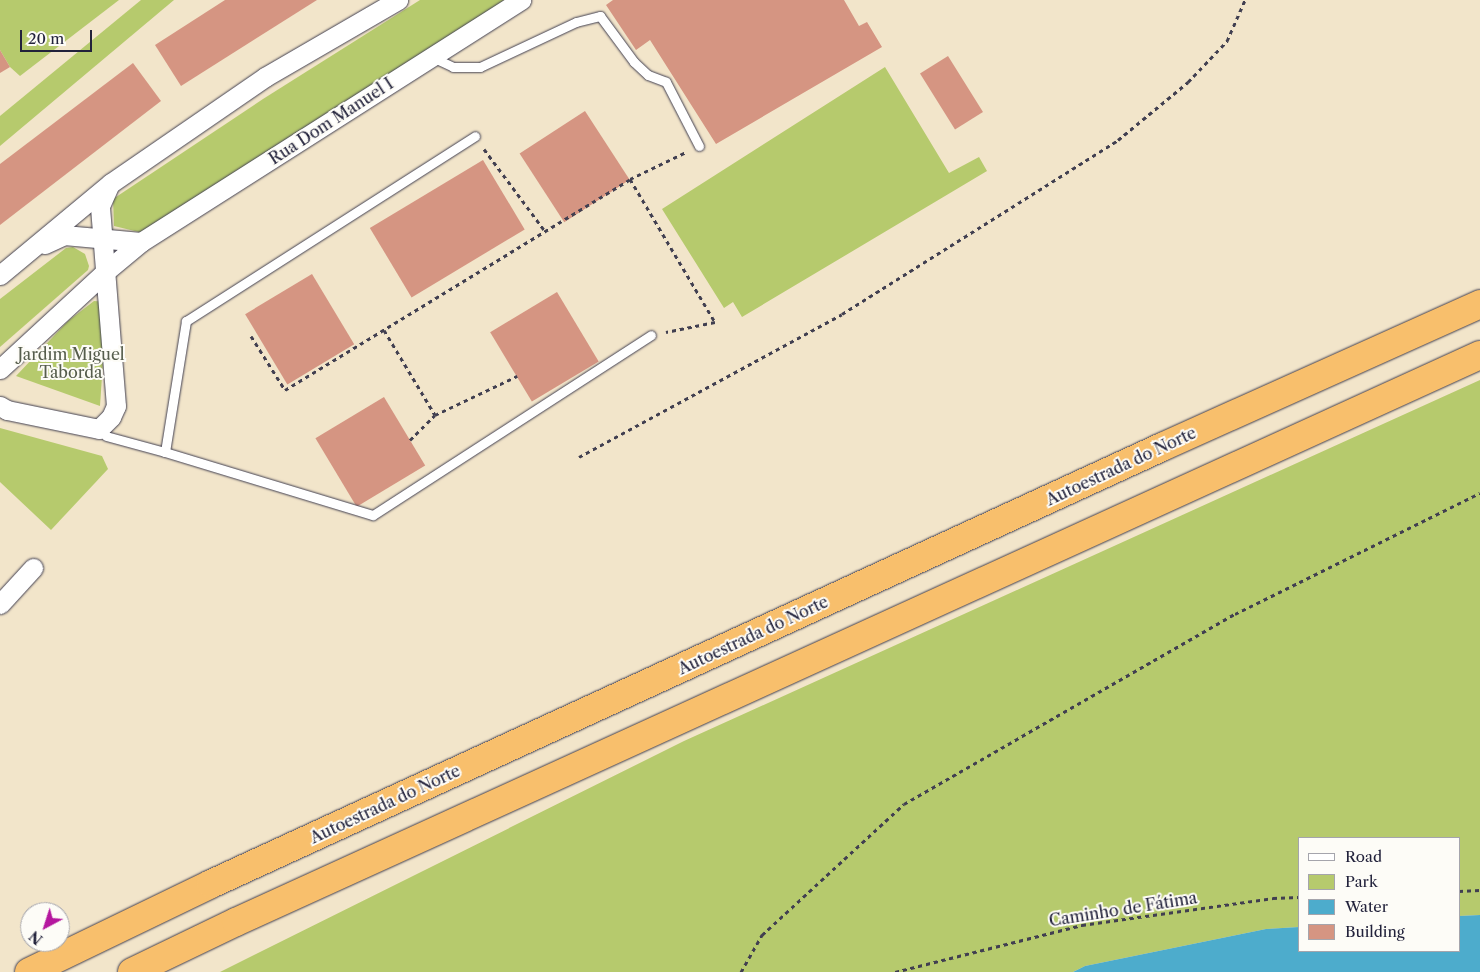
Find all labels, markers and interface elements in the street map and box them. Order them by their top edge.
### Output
scale bar [22,20,95,52]
text: 20 m [28,29,64,48]
street label: Rua Dom Manuel I [265,74,397,168]
park label: Jardim Miguel Taborda [17,344,125,382]
street label: Autoestrada do Norte [1043,423,1199,509]
street label: Autoestrada do Norte [675,592,831,678]
street label: Autoestrada do Norte [307,761,463,847]
legend [1298,837,1460,952]
text: Road [1345,847,1382,866]
text: Park [1345,872,1378,891]
street label: Caminho de Fátima [1048,888,1198,930]
text: Water [1345,897,1388,916]
north arrow [20,902,70,952]
text: Building [1345,922,1405,941]
text: N [26,927,46,949]

